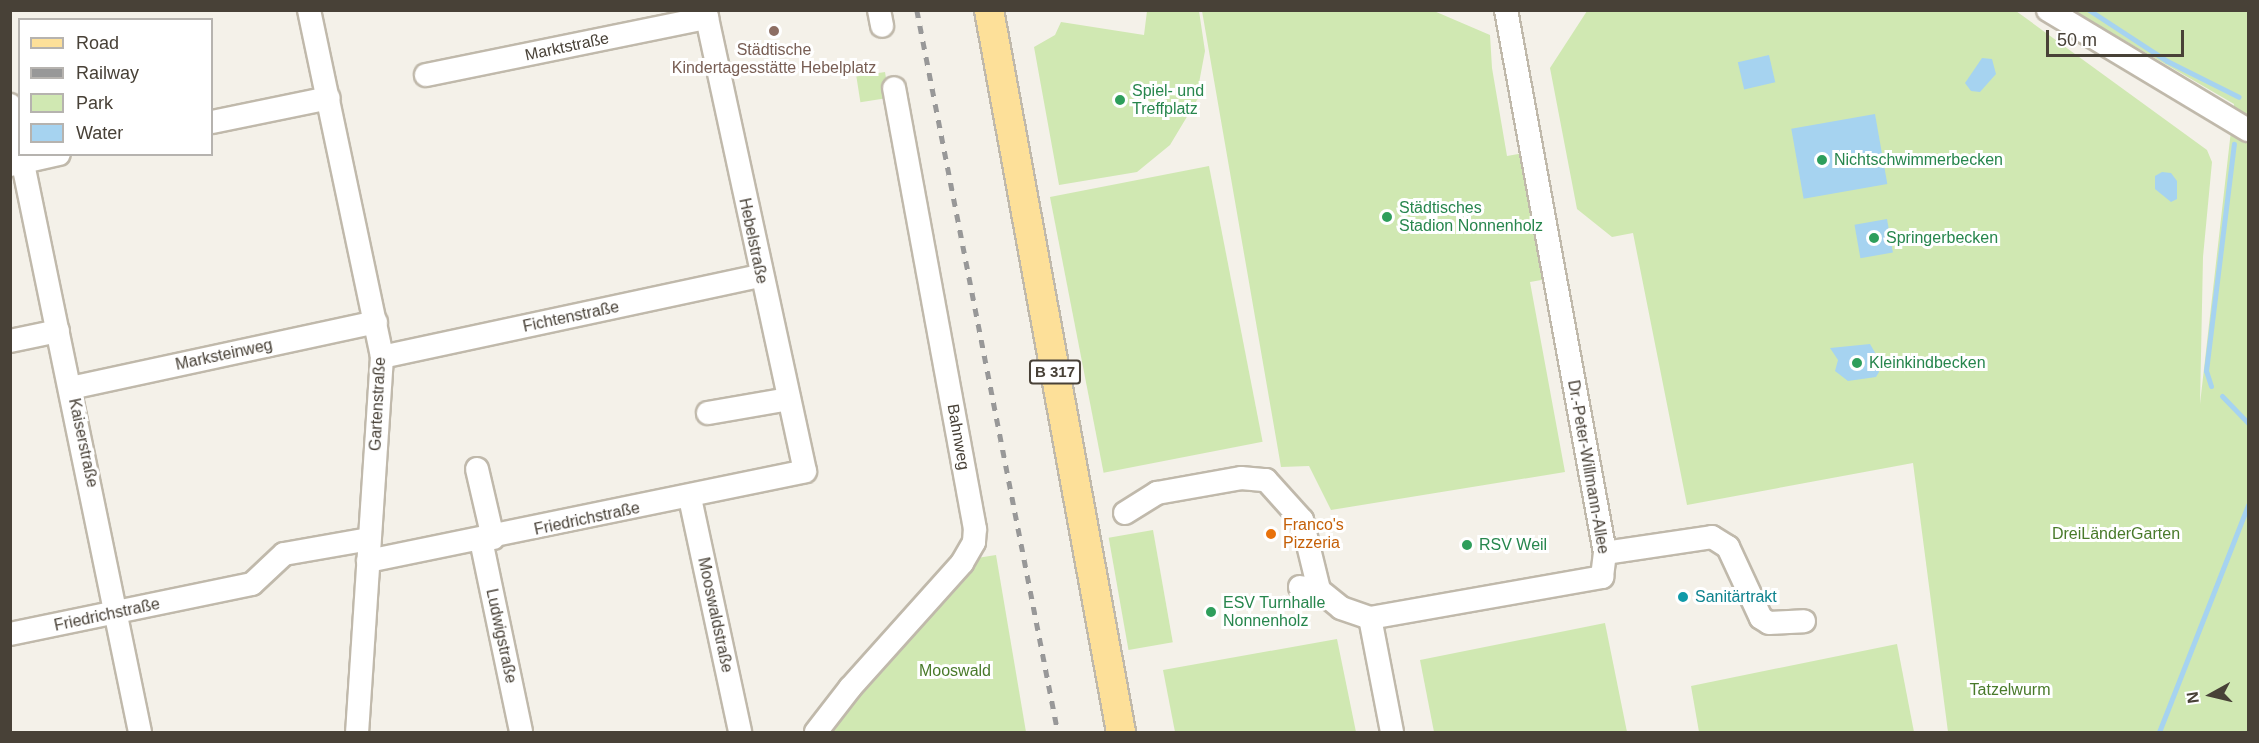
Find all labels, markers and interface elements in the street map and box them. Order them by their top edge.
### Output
legend [18,18,213,156]
scale bar [2049,18,2187,56]
marker: Städtische Kindertagesstätte Hebelplatz [767,24,781,38]
street label: Marktstraße [523,29,611,65]
text: 50 m [2057,30,2097,50]
text: Road [76,33,119,53]
place label: Städtische Kindertagesstätte Hebelplatz [672,40,876,78]
text: Railway [76,63,139,83]
place label: Spiel- und Treffplatz [1132,81,1204,119]
text: Park [76,93,113,113]
marker: Spiel- und Treffplatz [1113,93,1127,107]
text: Water [76,123,123,143]
place label: Nichtschwimmerbecken [1834,150,2003,170]
marker: Nichtschwimmerbecken [1815,153,1829,167]
street label: Hebelstraße [735,196,771,286]
place label: Städtisches Stadion Nonnenholz [1399,198,1543,236]
marker: Städtisches Stadion Nonnenholz [1380,210,1394,224]
place label: Springerbecken [1886,228,1998,248]
marker: Springerbecken [1867,231,1881,245]
street label: Fichtenstraße [521,297,621,337]
street label: Marksteinweg [174,335,274,375]
place label: Kleinkindbecken [1869,353,1986,373]
street label: Gartenstraße [366,356,390,452]
marker: Kleinkindbecken [1850,356,1864,370]
road number: B 317 [1028,360,1082,384]
street label: Dr.-Peter-Willmann-Allee [1563,379,1613,555]
street label: Kaiserstraße [64,397,102,489]
street label: Bahnweg [943,402,973,472]
street label: Friedrichstraße [532,498,642,540]
place label: Franco's Pizzeria [1283,515,1344,553]
park label: DreiLänderGarten [2052,524,2180,544]
marker: Franco's Pizzeria [1264,527,1278,541]
place label: RSV Weil [1479,535,1547,555]
marker: RSV Weil [1460,538,1474,552]
street label: Mooswaldstraße [693,556,737,674]
street label: Ludwigstraße [482,587,520,685]
place label: Sanitärtrakt [1695,587,1777,607]
marker: Sanitärtrakt [1676,590,1690,604]
place label: ESV Turnhalle Nonnenholz [1223,593,1326,631]
street label: Friedrichstraße [52,594,162,636]
marker: ESV Turnhalle Nonnenholz [1204,605,1218,619]
park label: Mooswald [919,661,991,681]
north arrow [2181,665,2241,725]
park label: Tatzelwurm [1970,680,2050,700]
text: N [2183,691,2202,704]

